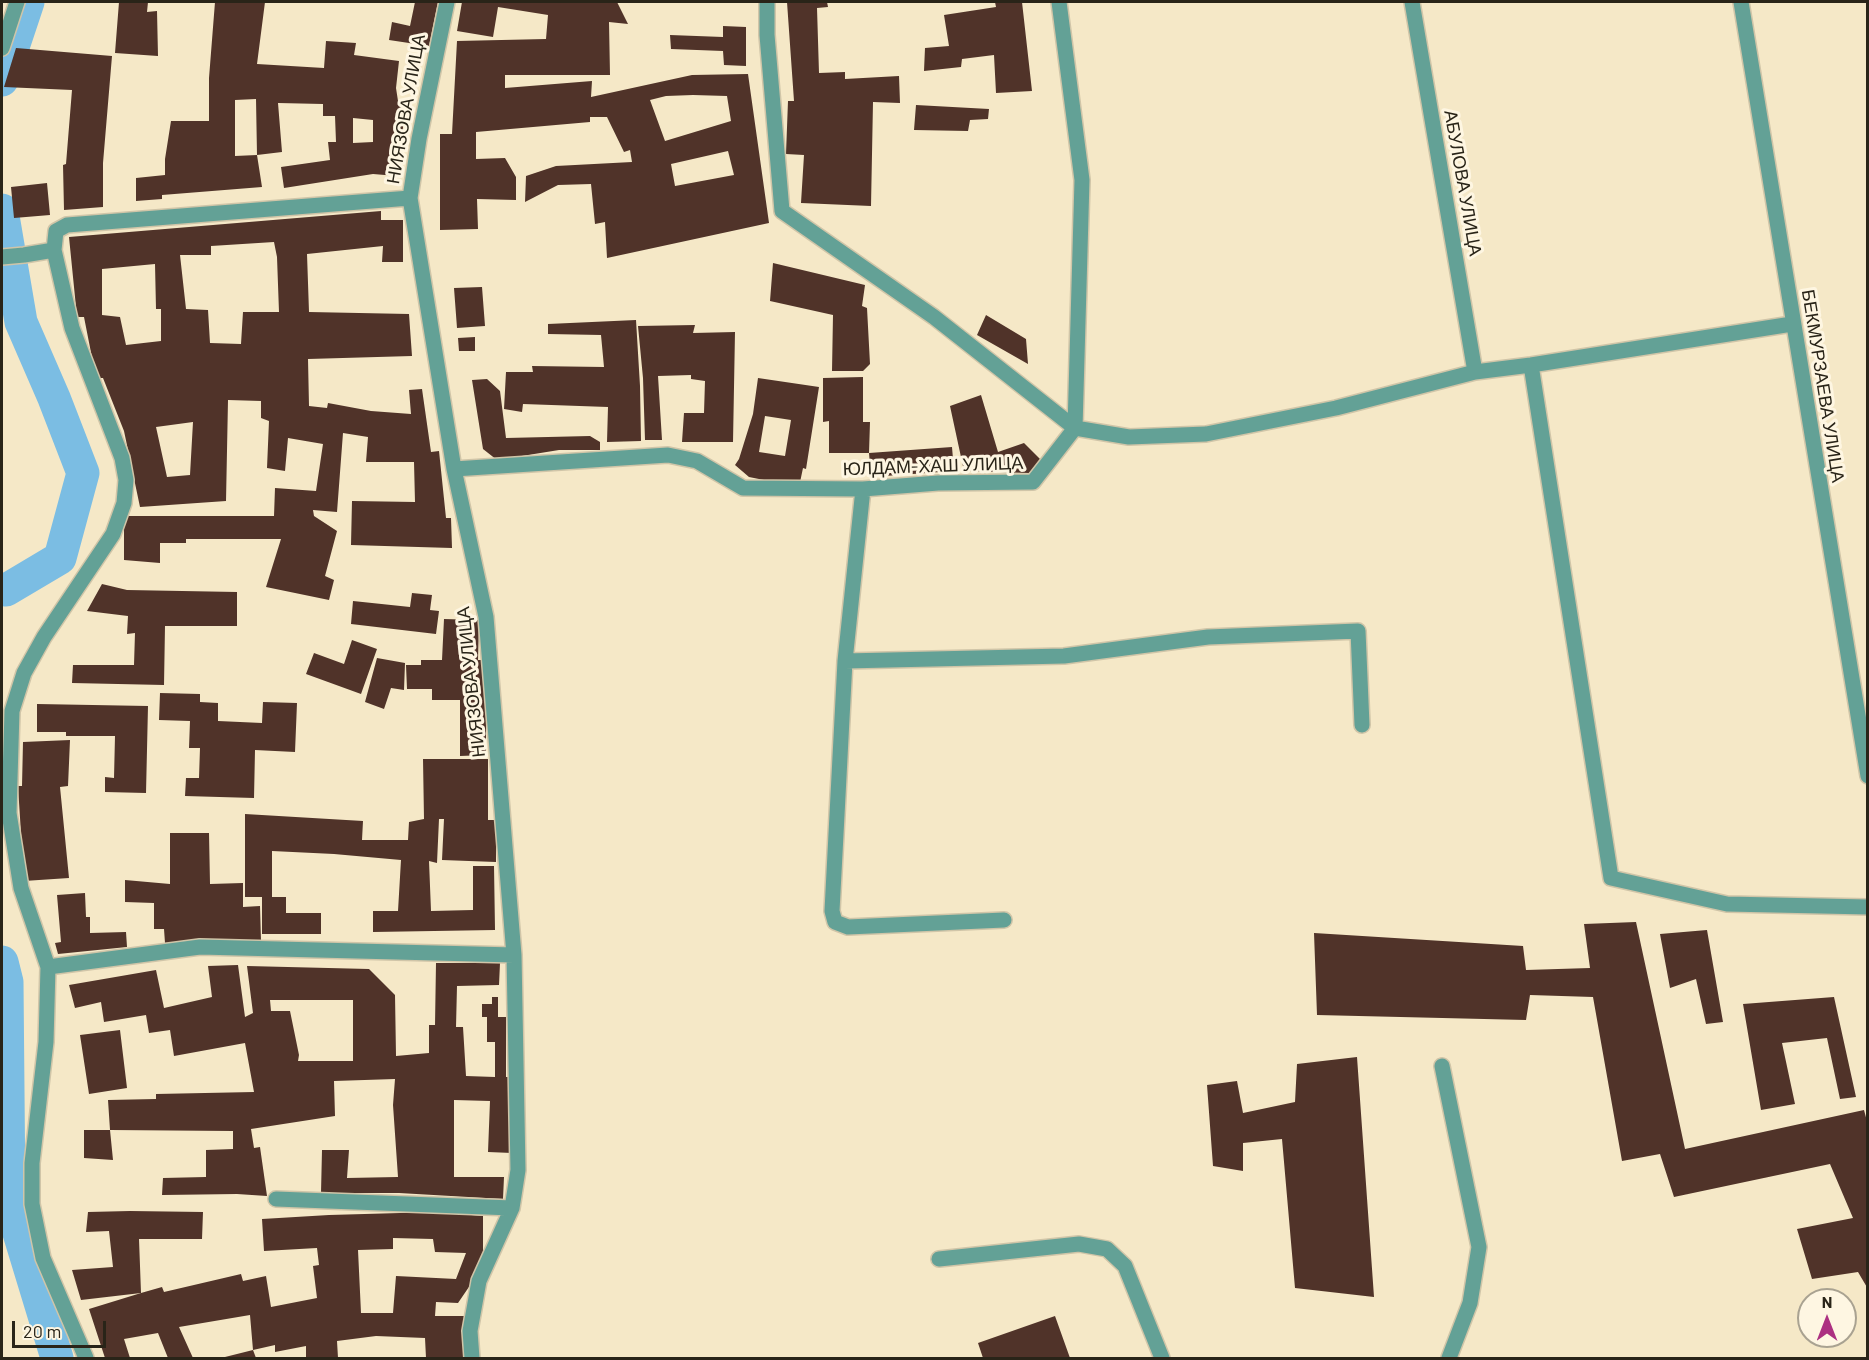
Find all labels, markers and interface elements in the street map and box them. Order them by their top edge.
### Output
street label: НИЯЗОВА УЛИЦА [382,33,430,185]
street label: АБУЛОВА УЛИЦА [1440,108,1486,258]
street label: БЕКМУРЗАЕВА УЛИЦА [1797,288,1849,484]
street label: ЮЛДАМ-ХАШ УЛИЦА [842,452,1024,480]
street label: НИЯЗОВА УЛИЦА [452,606,490,758]
north arrow [1797,1288,1857,1348]
text: N [1822,1292,1832,1311]
scale bar [15,1309,110,1347]
text: 20 m [23,1320,61,1342]

